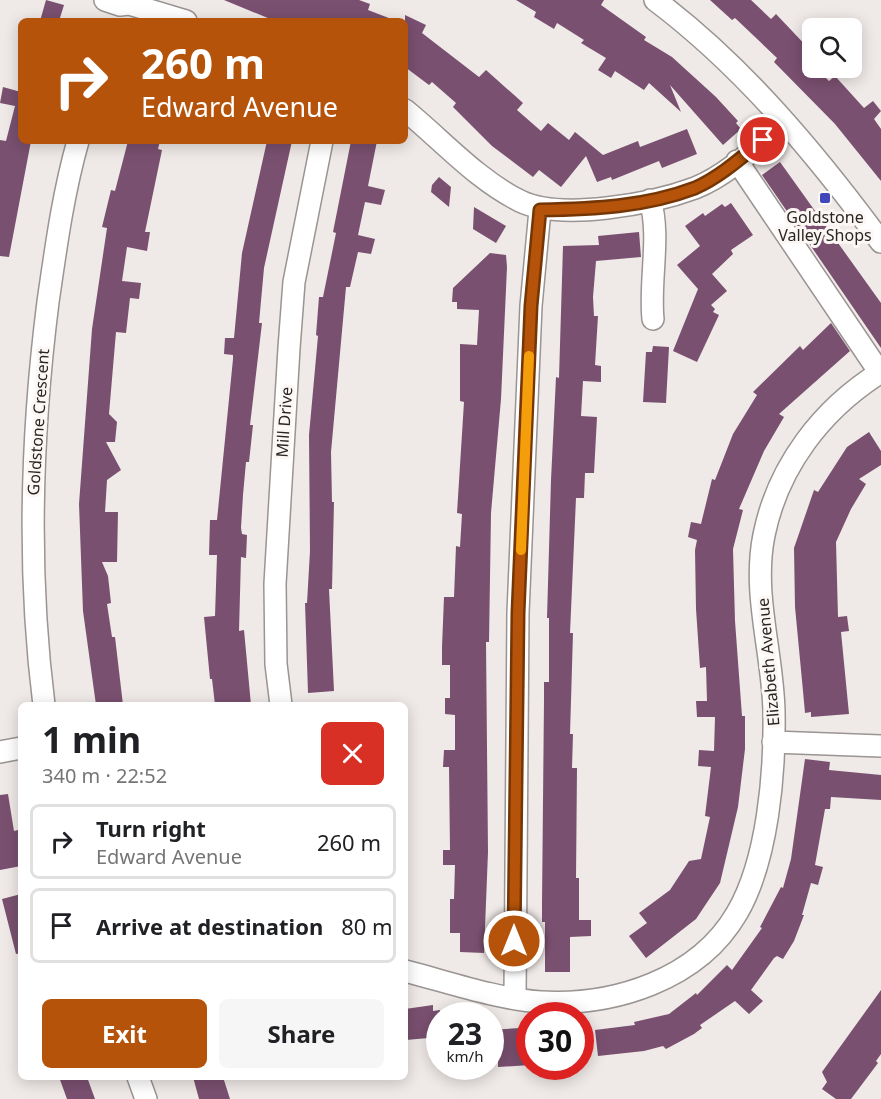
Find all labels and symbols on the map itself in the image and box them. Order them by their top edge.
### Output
pin [737,114,788,165]
marker: Goldstone Valley Shops [818,191,832,205]
place label: Goldstone Valley Shops [778,206,872,246]
street label: Goldstone Crescent [22,348,54,496]
street label: Mill Drive [271,386,297,458]
street label: Elizabeth Avenue [751,597,785,727]
position arrow [482,909,546,973]
speed limit sign: 30 [516,1002,594,1080]

